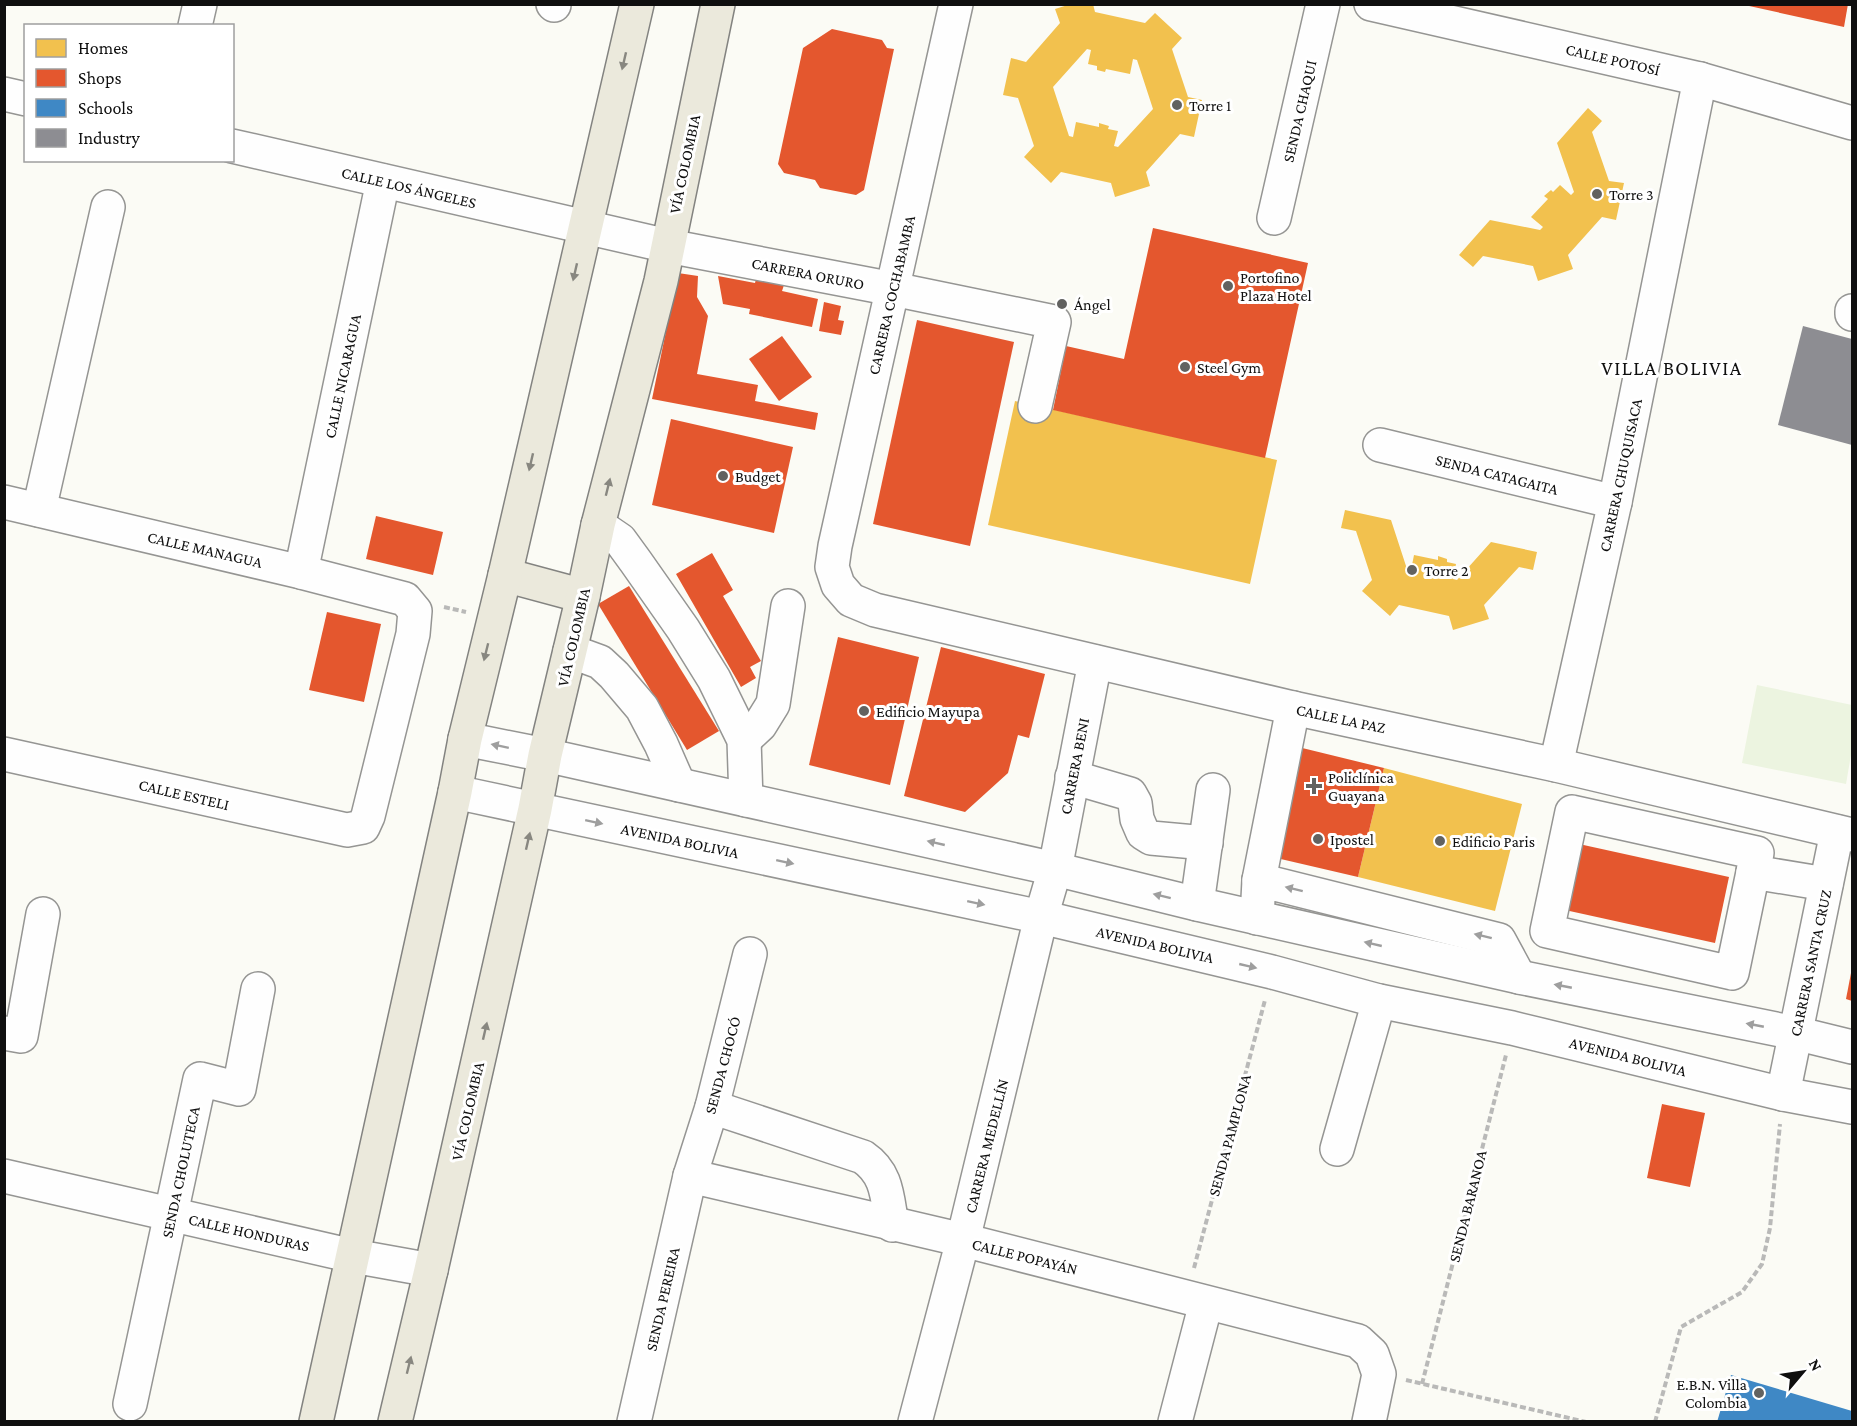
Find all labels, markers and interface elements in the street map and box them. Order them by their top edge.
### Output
legend [24,24,234,162]
text: Homes [78,38,128,58]
street label: CALLE POTOSÍ [1564,40,1662,79]
one-way arrow [619,52,628,71]
street label: SENDA CHAQUI [1279,58,1320,164]
text: Shops [78,68,122,88]
place label: Torre 1 [1189,97,1231,114]
text: Schools [78,98,133,118]
marker: Torre 1 [1170,98,1184,112]
street label: VÍA COLOMBIA [666,112,703,215]
text: Industry [78,128,141,148]
street label: CALLE LOS ÁNGELES [340,164,478,211]
place label: Torre 3 [1609,186,1654,203]
marker: Torre 3 [1590,187,1604,201]
street label: CARRERA COCHABAMBA [865,213,918,377]
street label: CARRERA ORURO [750,254,866,293]
one-way arrow [570,263,579,282]
place label: Portofino Plaza Hotel [1240,269,1312,304]
marker: Portofino Plaza Hotel [1221,279,1235,293]
place label: Ángel [1074,296,1111,314]
marker: Ángel [1055,297,1069,311]
street label: CALLE NICARAGUA [321,312,364,440]
district label: VILLA BOLIVIA [1601,357,1743,379]
place label: Steel Gym [1197,359,1261,377]
marker: Steel Gym [1178,360,1192,374]
street label: CARRERA CHUQUISACA [1596,396,1645,553]
street label: SENDA CATAGAITA [1434,451,1561,498]
one-way arrow [526,453,535,472]
place label: Budget [735,468,781,486]
marker: Budget [716,469,730,483]
one-way arrow [603,478,613,496]
street label: CALLE MANAGUA [146,528,265,571]
place label: Torre 2 [1424,562,1469,579]
marker: Torre 2 [1405,563,1419,577]
street label: VÍA COLOMBIA [554,585,593,688]
one-way arrow [481,642,491,661]
street label: CALLE LA PAZ [1295,701,1387,736]
place label: Edificio Mayupa [876,703,981,721]
marker: Edificio Mayupa [857,704,871,718]
street label: CARRERA BENI [1057,716,1092,816]
one-way arrow [490,741,509,750]
place label: Policlínica Guayana [1328,769,1394,805]
street label: CALLE ESTELI [137,776,231,813]
marker: Policlínica Guayana [1305,777,1323,795]
one-way arrow [585,818,604,827]
street label: AVENIDA BOLIVIA [619,820,741,861]
one-way arrow [524,831,533,850]
place label: Ipostel [1330,831,1374,849]
marker: Ipostel [1311,832,1325,846]
place label: Edificio Paris [1452,833,1535,850]
marker: Edificio Paris [1433,834,1447,848]
one-way arrow [927,837,945,847]
one-way arrow [776,858,794,868]
one-way arrow [1285,883,1303,893]
street label: CARRERA SANTA CRUZ [1787,888,1834,1038]
one-way arrow [1153,890,1172,900]
one-way arrow [967,899,986,908]
street label: AVENIDA BOLIVIA [1094,923,1216,966]
one-way arrow [1474,931,1492,941]
one-way arrow [1364,939,1382,949]
one-way arrow [1238,962,1257,972]
one-way arrow [1554,981,1573,990]
street label: SENDA CHOCÓ [701,1015,744,1116]
one-way arrow [1745,1019,1764,1029]
one-way arrow [481,1022,491,1041]
street label: AVENIDA BOLIVIA [1568,1034,1689,1079]
street label: VÍA COLOMBIA [448,1059,487,1162]
street label: SENDA PAMPLONA [1205,1071,1254,1198]
street label: CARRERA MEDELLÍN [962,1077,1011,1215]
street label: SENDA CHOLUTECA [158,1104,203,1239]
street label: SENDA BARANOA [1445,1147,1490,1264]
street label: CALLE HONDURAS [187,1210,311,1255]
street label: CALLE POPAYÁN [970,1235,1079,1278]
street label: SENDA PEREIRA [642,1245,683,1353]
north arrow [1773,1342,1833,1402]
one-way arrow [404,1355,414,1374]
text: N [1806,1356,1826,1374]
place label: E.B.N. Villa Colombia [1676,1376,1748,1411]
marker: E.B.N. Villa Colombia [1752,1386,1766,1400]

